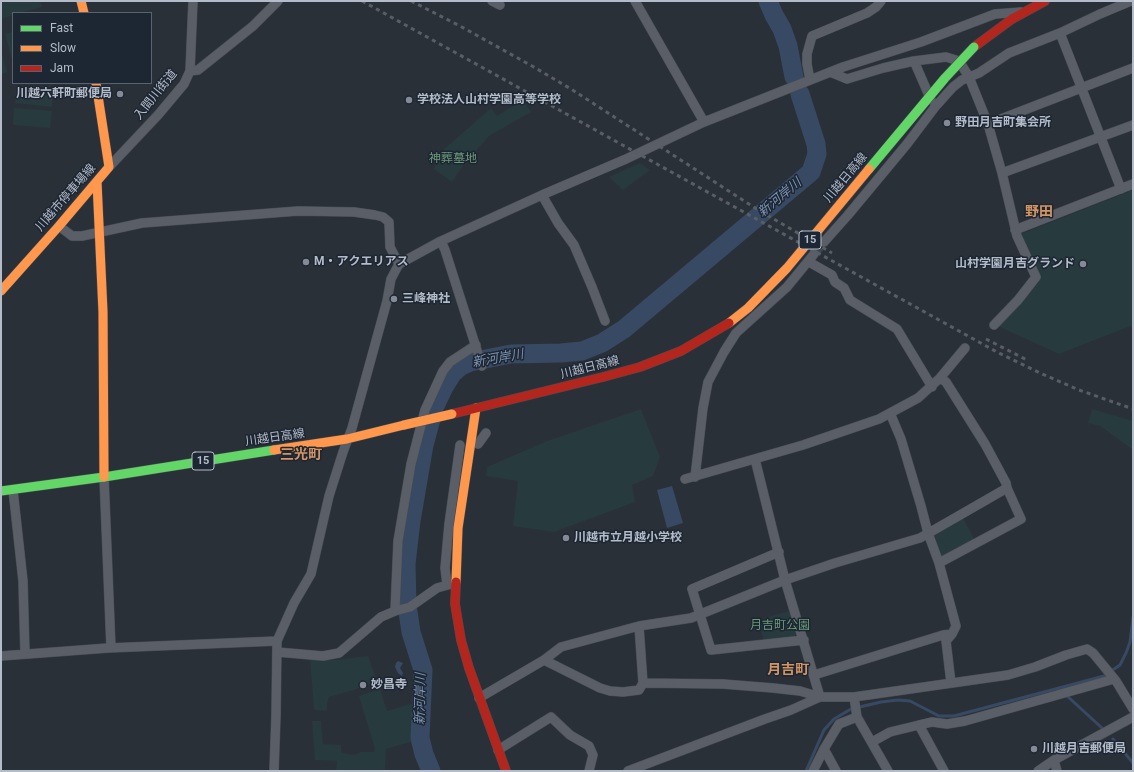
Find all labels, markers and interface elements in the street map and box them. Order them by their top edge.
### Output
legend [12,12,152,84]
text: Fast [50,21,73,35]
text: Slow [50,41,76,55]
text: Jam [50,61,74,75]
street label: 入間川街道 [132,67,180,123]
place label: 川越六軒町郵便局 [16,87,112,101]
marker: 川越六軒町郵便局 [115,89,125,99]
place label: 学校法人山村学園高等学校 [417,93,561,107]
marker: 学校法人山村学園高等学校 [404,95,414,105]
place label: 野田月吉町集会所 [955,116,1051,130]
marker: 野田月吉町集会所 [942,118,952,128]
street label: 川越日高線 [821,150,871,206]
park label: 神葬墓地 [429,152,477,166]
street label: 川越市停車場線 [33,162,99,234]
water label: 新河岸川 [755,175,805,221]
district label: 野田 [1025,204,1053,220]
road number: 15 [799,231,821,249]
place label: M・アクエリアス [314,255,409,269]
marker: M・アクエリアス [301,257,311,267]
place label: 山村学園月吉グランド [955,257,1075,271]
marker: 山村学園月吉グランド [1078,259,1088,269]
place label: 三峰神社 [402,292,450,306]
marker: 三峰神社 [389,294,399,304]
water label: 新河岸川 [471,347,525,371]
street label: 川越日高線 [559,354,621,382]
street label: 川越日高線 [244,427,306,449]
district label: 三光町 [280,447,322,463]
road number: 15 [192,452,214,470]
place label: 川越市立月越小学校 [574,531,682,545]
marker: 川越市立月越小学校 [561,533,571,543]
park label: 月吉町公園 [750,619,810,633]
district label: 月吉町 [767,662,809,678]
water label: 新河岸川 [413,673,429,725]
place label: 妙昌寺 [371,678,407,692]
marker: 妙昌寺 [358,680,368,690]
place label: 川越月吉郵便局 [1042,742,1126,756]
marker: 川越月吉郵便局 [1029,744,1039,754]

